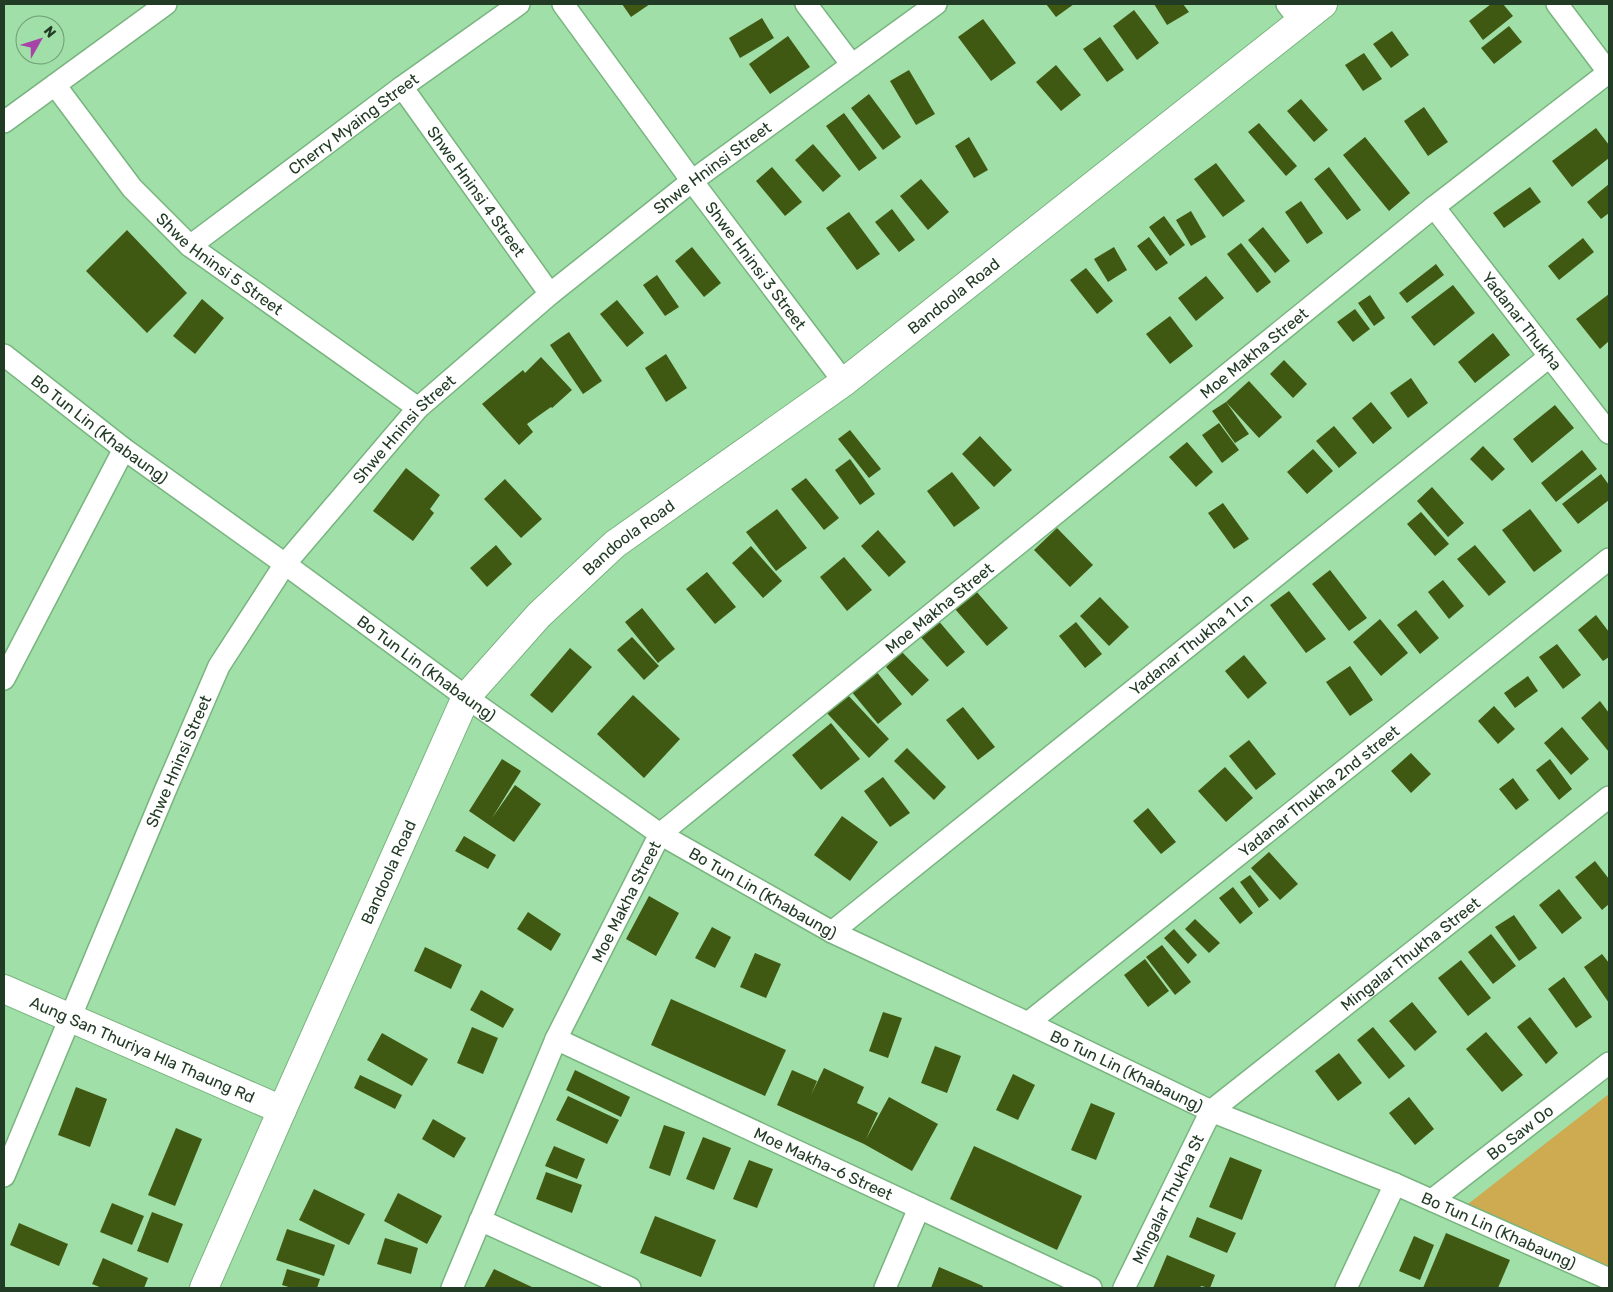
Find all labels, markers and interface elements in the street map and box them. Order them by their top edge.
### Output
north arrow [15,15,65,65]
text: N [40,23,59,41]
street label: Cherry Myaing Street [285,69,422,178]
street label: Shwe Hninsi Street [649,117,775,218]
street label: Shwe Hninsi 4 Street [423,122,530,260]
street label: Shwe Hninsi 3 Street [701,198,810,333]
street label: Shwe Hninsi 5 Street [153,209,287,319]
street label: Bandoola Road [904,254,1003,338]
street label: Yadanar Thukha [1478,268,1566,374]
street label: Moe Makha Street [1196,304,1312,402]
street label: Bo Tun Lin (Khabaung) [28,371,172,487]
street label: Shwe Hninsi Street [348,371,459,487]
street label: Bandoola Road [578,495,678,579]
street label: Moe Makha Street [881,558,997,657]
street label: Yadanar Thukha 1 Ln [1125,589,1256,699]
street label: Bo Tun Lin (Khabaung) [354,611,500,725]
street label: Shwe Hninsi Street [141,692,215,830]
street label: Yadanar Thukha 2nd street [1235,721,1403,861]
street label: Bandoola Road [357,817,419,927]
street label: Moe Makha Street [587,838,664,965]
street label: Bo Tun Lin (Khabaung) [686,843,840,942]
street label: Mingalar Thukha Street [1337,893,1484,1015]
street label: Aung San Thuriya Hla Thaung Rd [27,992,258,1106]
street label: Bo Tun Lin (Khabaung) [1047,1026,1206,1115]
street label: Bo Saw Oo [1483,1100,1557,1164]
street label: Moe Makha-6 Street [751,1123,896,1204]
street label: Mingalar Thukha St [1128,1131,1208,1267]
street label: Bo Tun Lin (Khabaung) [1419,1187,1579,1273]

